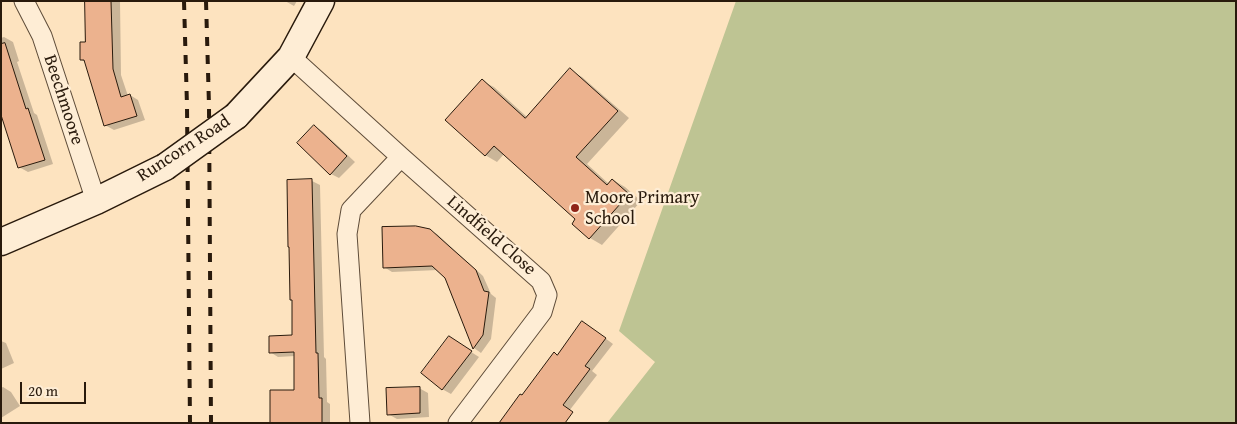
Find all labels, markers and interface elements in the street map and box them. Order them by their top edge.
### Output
street label: Beechmoore [38,52,88,148]
street label: Runcorn Road [133,111,235,187]
place label: Moore Primary School [585,187,699,230]
street label: Lindfield Close [442,191,540,281]
marker: Moore Primary School [569,202,581,214]
scale bar [22,372,89,404]
text: 20 m [28,380,58,401]

